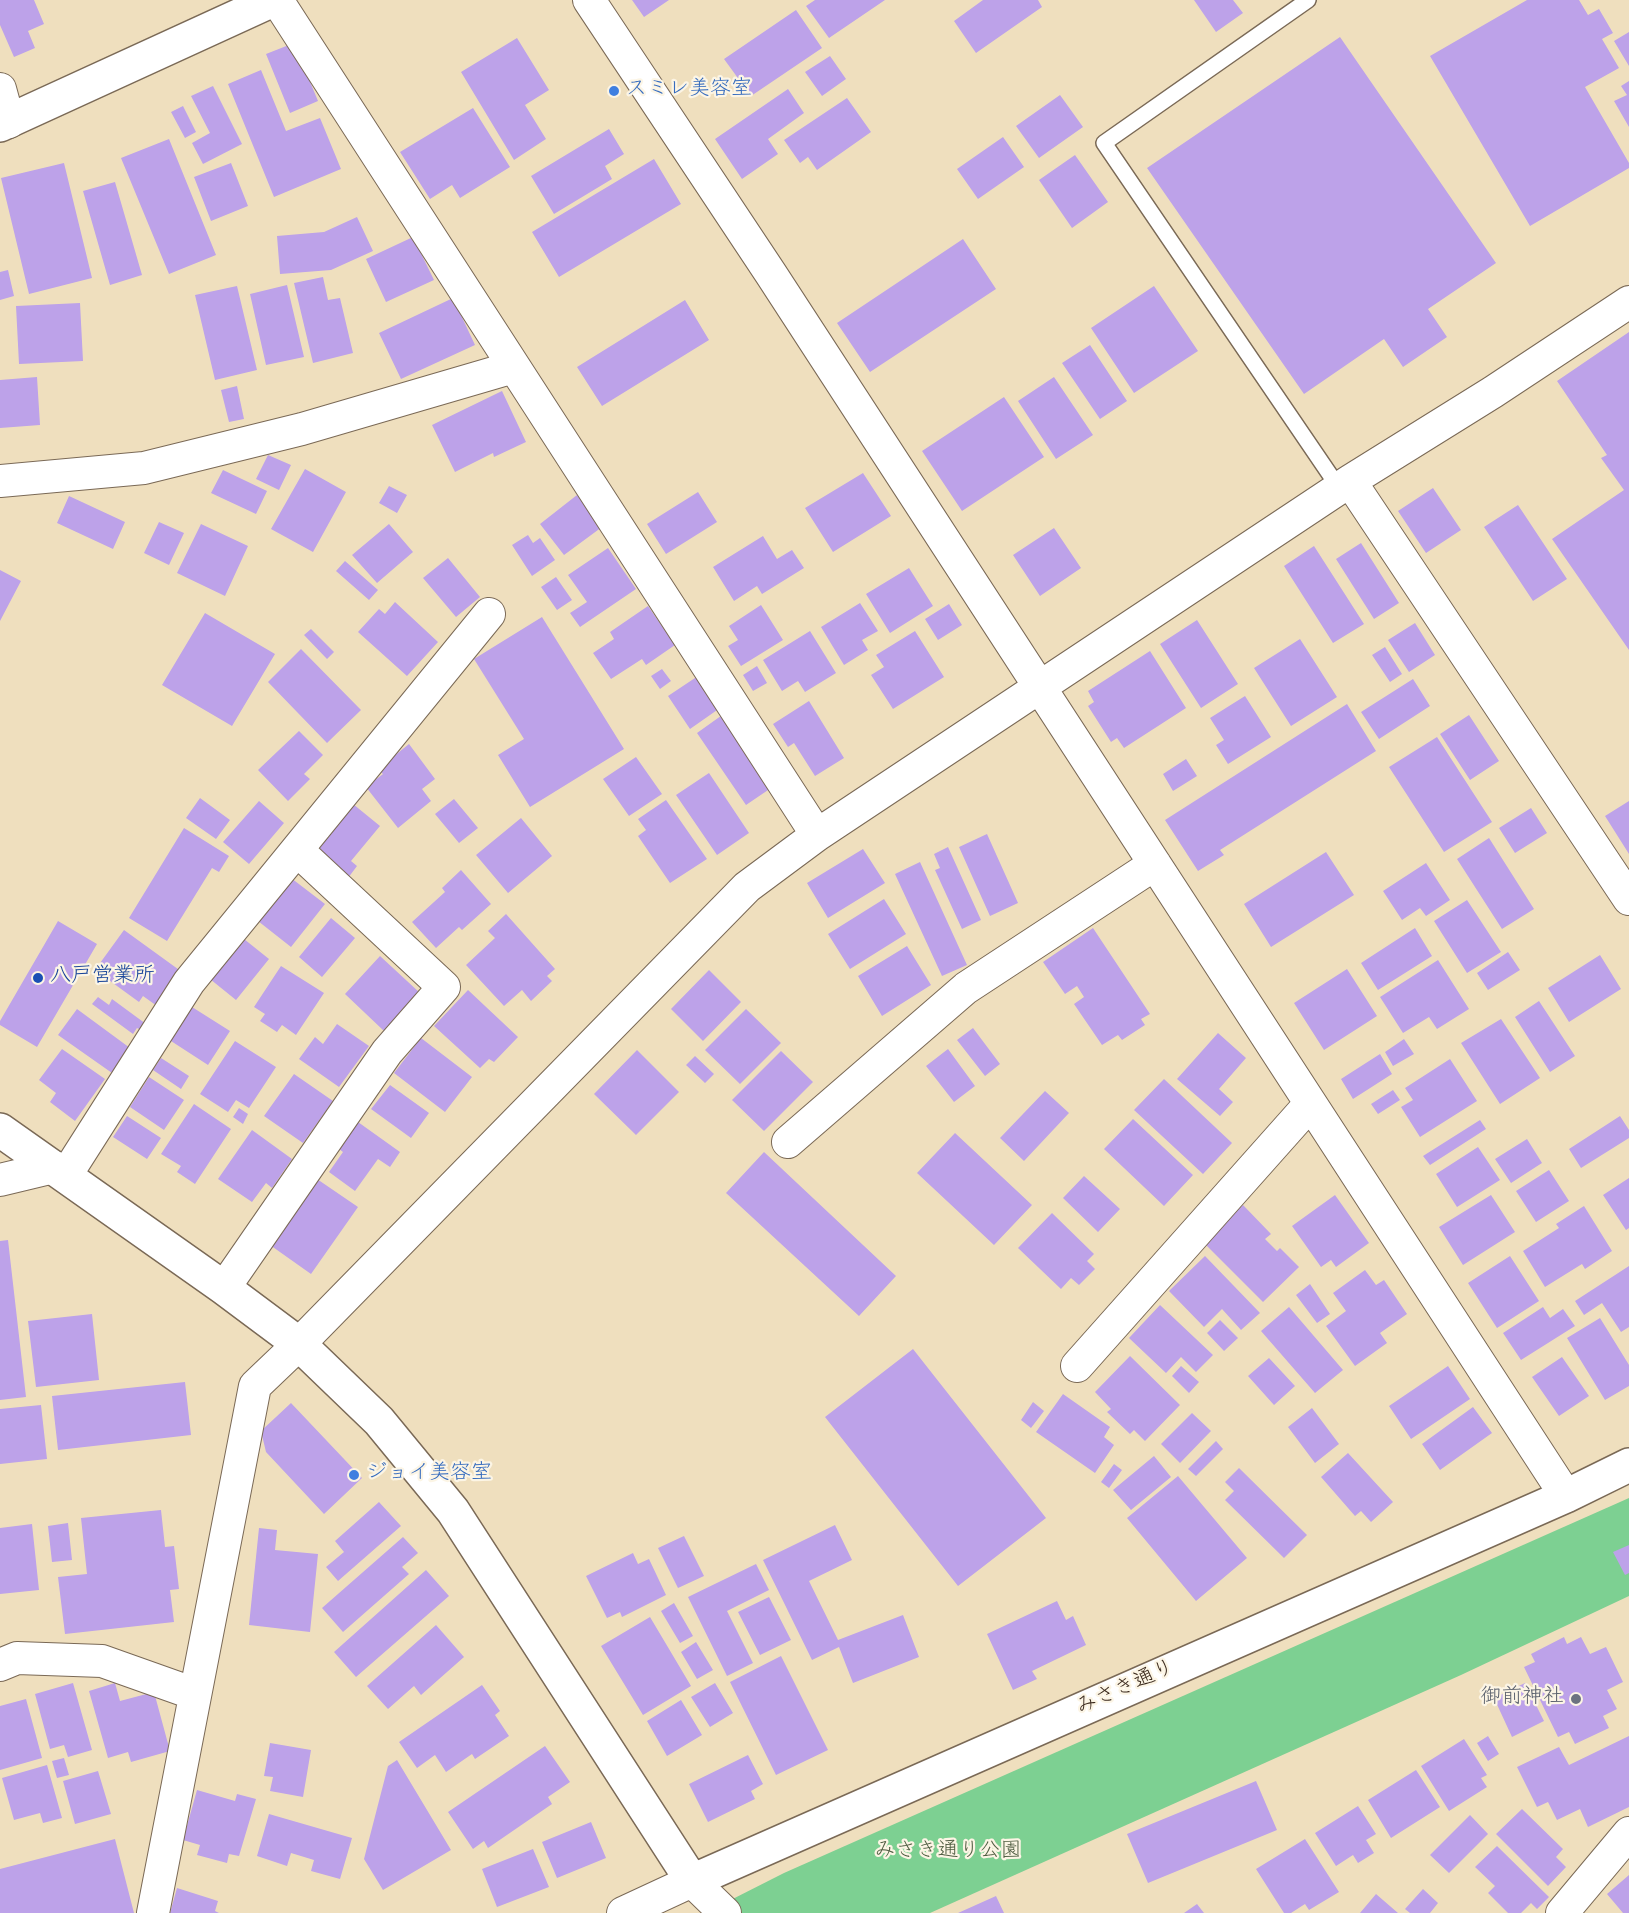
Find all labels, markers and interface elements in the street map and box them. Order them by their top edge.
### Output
place label: スミレ美容室 [626,78,752,104]
marker: スミレ美容室 [607,84,621,98]
place label: 八戸営業所 [50,965,155,991]
marker: 八戸営業所 [31,971,45,985]
place label: ジョイ美容室 [366,1462,492,1488]
marker: ジョイ美容室 [347,1468,361,1482]
street label: みさき通り [1073,1656,1179,1722]
place label: 御前神社 [1480,1686,1564,1712]
marker: 御前神社 [1569,1692,1583,1706]
park label: みさき通り公園 [875,1840,1021,1866]

